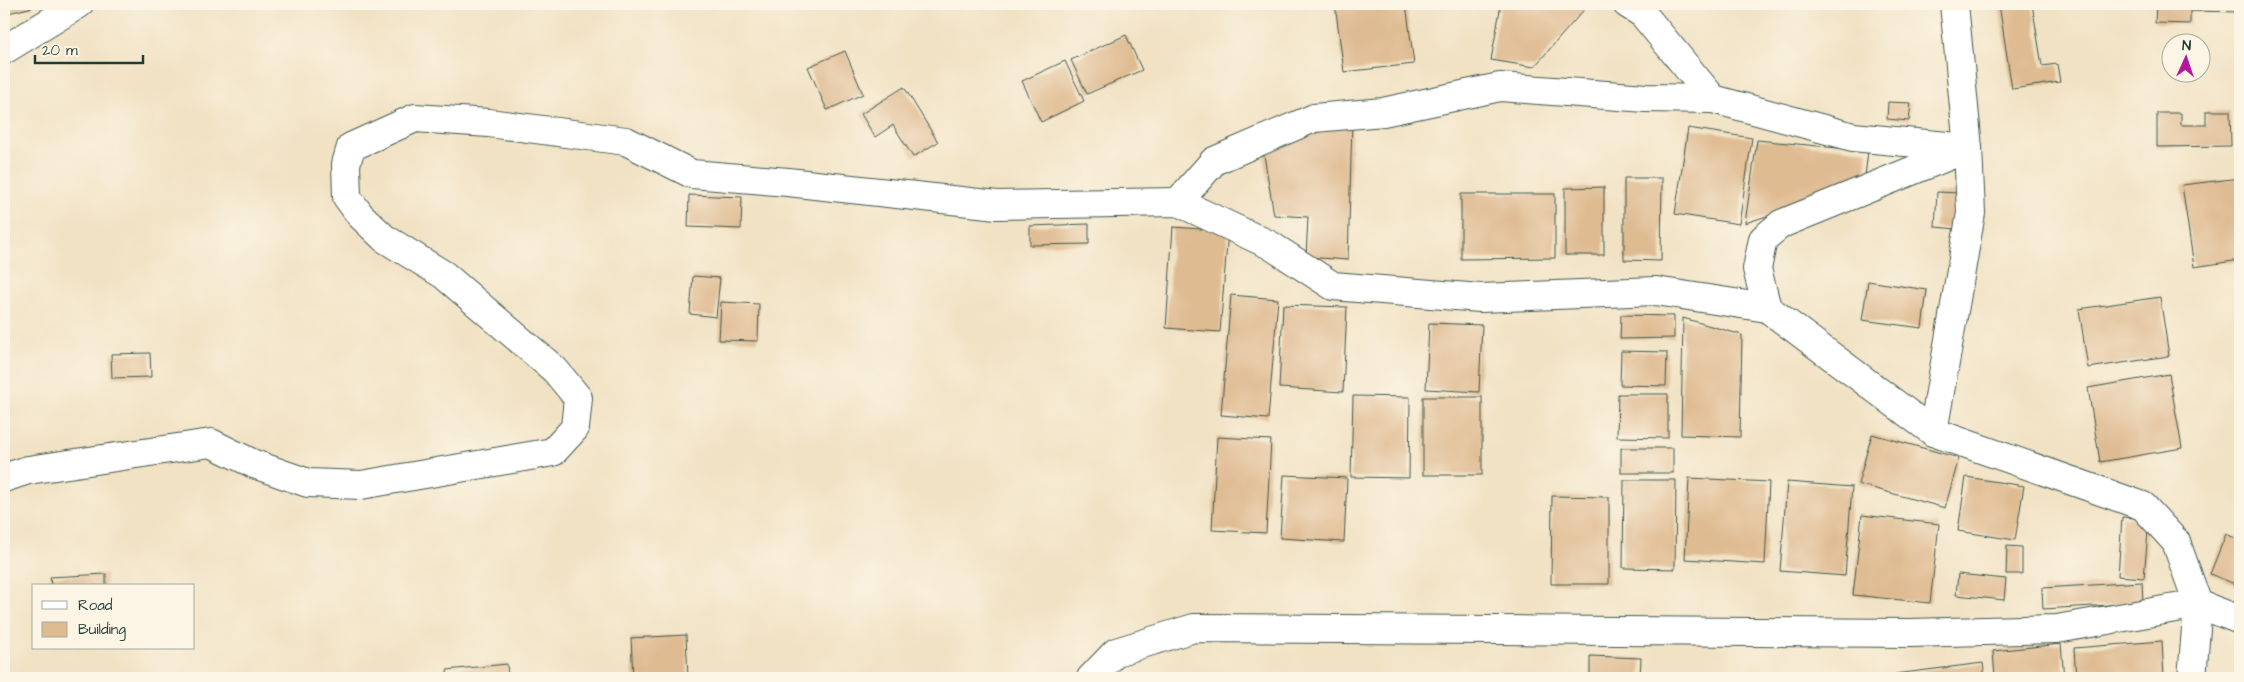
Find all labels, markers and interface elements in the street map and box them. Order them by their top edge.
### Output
scale bar [35,32,142,64]
north arrow [2162,32,2212,82]
text: N [2182,36,2192,56]
text: 20 m [42,40,78,61]
legend [32,584,195,650]
text: Road [78,595,113,616]
text: Building [78,619,126,641]

